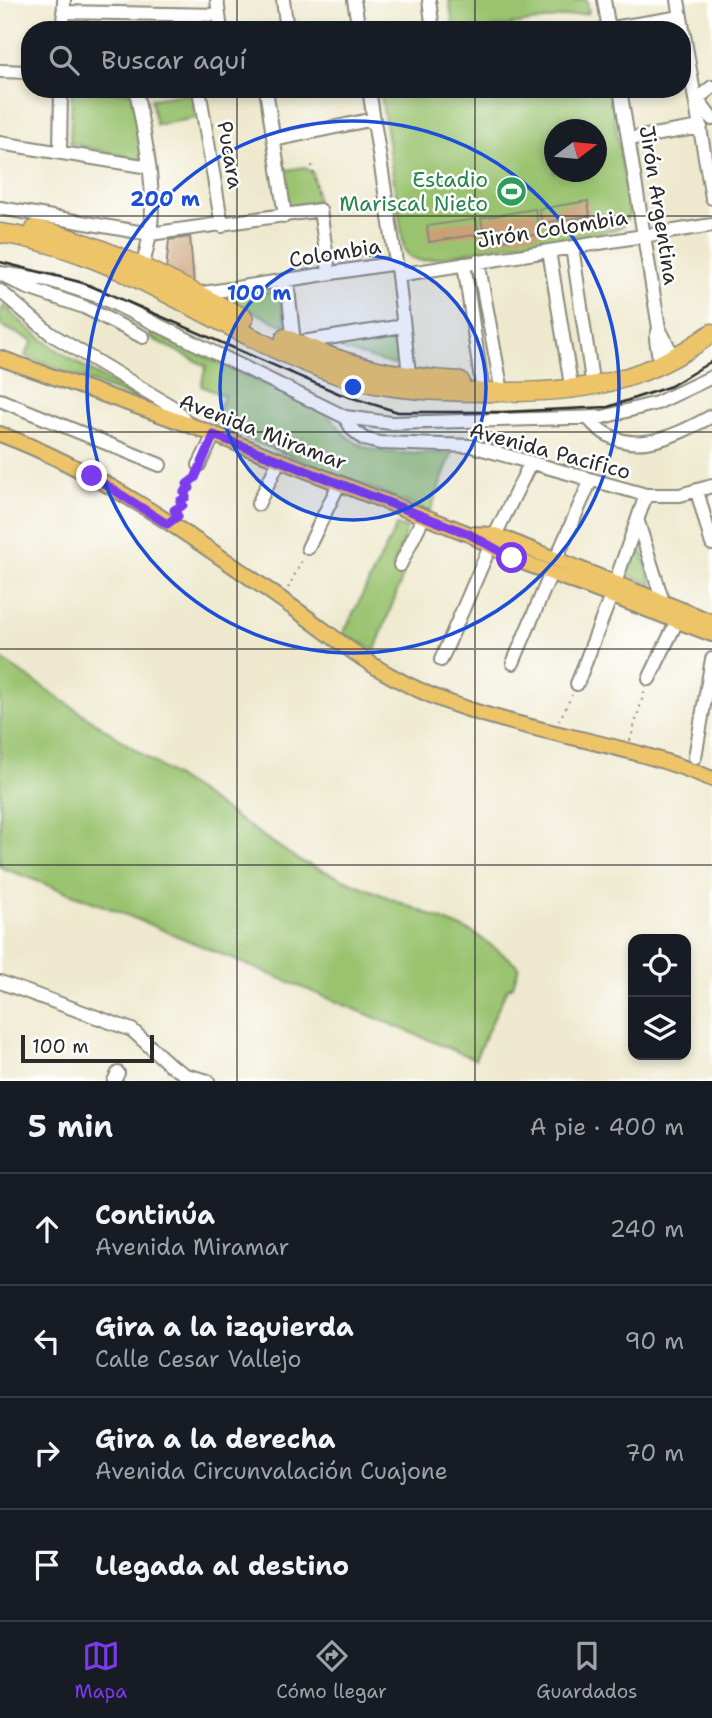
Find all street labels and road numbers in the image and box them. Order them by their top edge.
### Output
street label: Pucara [210,119,250,191]
street label: Jirón Argentina [633,123,685,287]
street label: Jirón Colombia [475,203,629,255]
street label: Colombia [287,232,383,274]
street label: Avenida Miramar [175,387,351,477]
street label: Avenida Pacifico [466,416,634,486]

